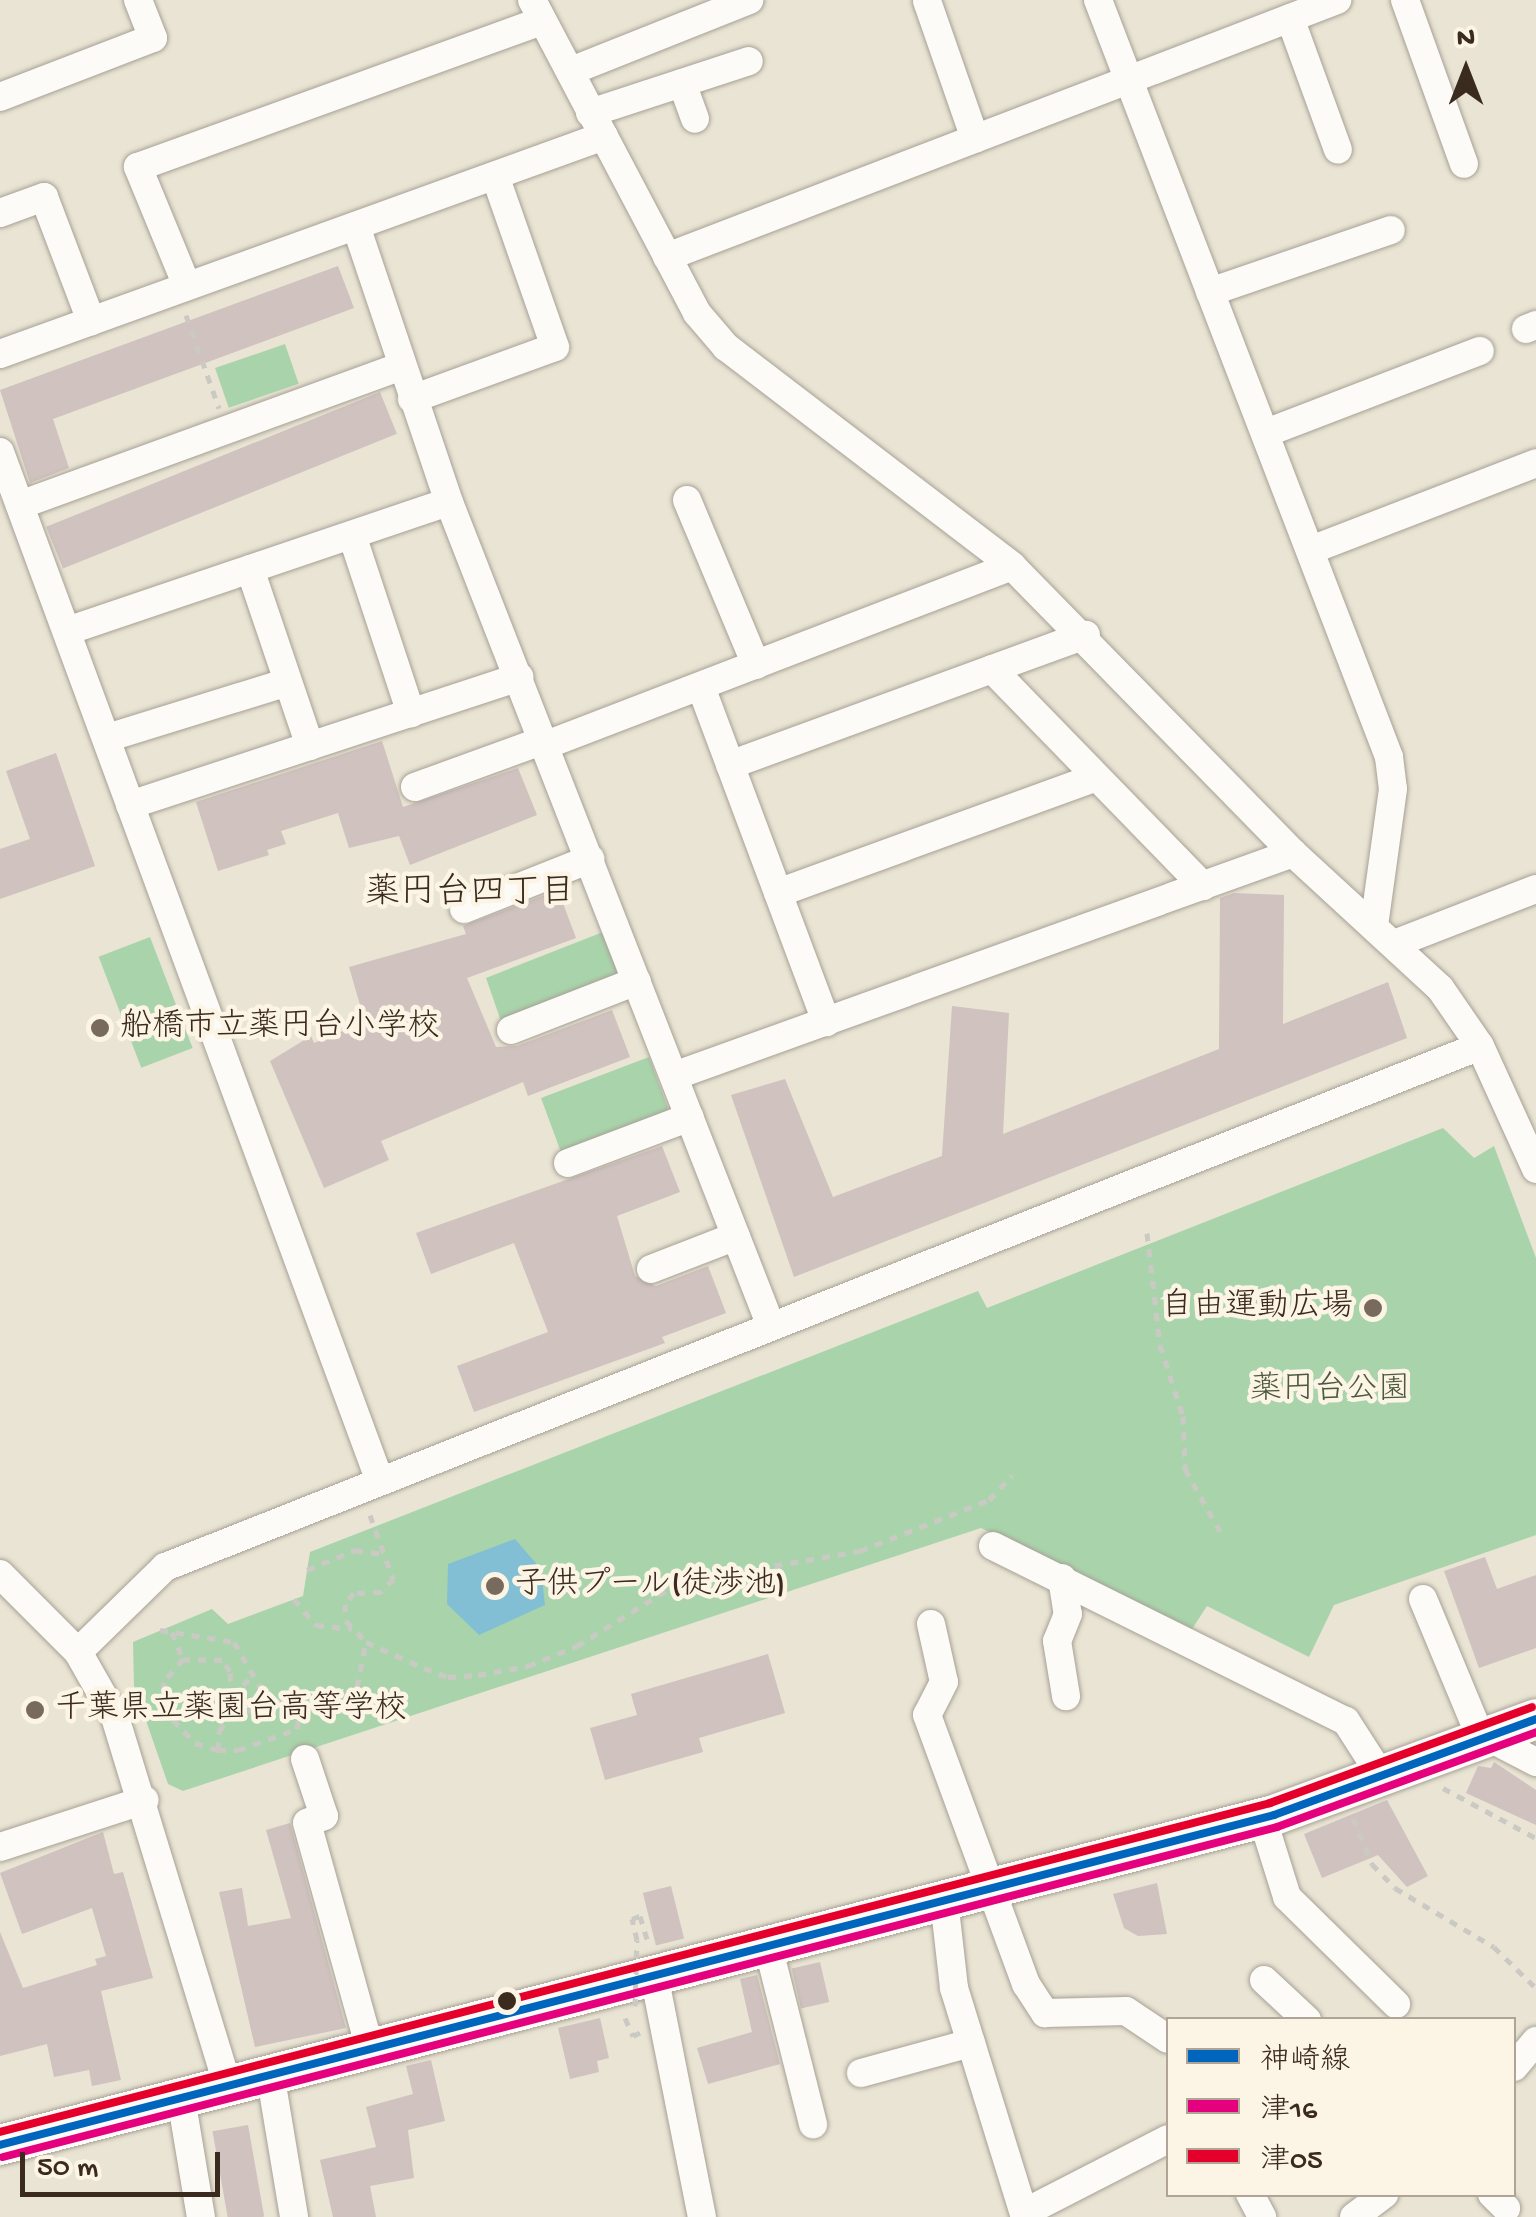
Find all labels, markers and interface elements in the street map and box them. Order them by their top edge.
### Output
north arrow [1416,20,1516,120]
text: N [1457,23,1475,56]
district label: 薬円台四丁目 [365,874,575,916]
place label: 船橋市立薬円台小学校 [120,1009,440,1047]
marker: 船橋市立薬円台小学校 [89,1017,111,1039]
place label: 自由運動広場 [1161,1289,1353,1327]
marker: 自由運動広場 [1362,1297,1384,1319]
park label: 薬円台公園 [1250,1372,1410,1410]
place label: 子供プール(徒渉池) [515,1567,787,1605]
marker: 子供プール(徒渉池) [484,1575,506,1597]
place label: 千葉県立薬園台高等学校 [55,1691,407,1729]
marker: 千葉県立薬園台高等学校 [24,1699,46,1721]
unlabelled marker [497,1991,517,2011]
legend [1166,2017,1516,2197]
text: 神崎線 [1260,2045,1350,2080]
text: 津16 [1260,2095,1317,2130]
scale bar [25,2132,225,2194]
text: 津05 [1260,2145,1323,2180]
text: 50 m [37,2152,98,2187]

